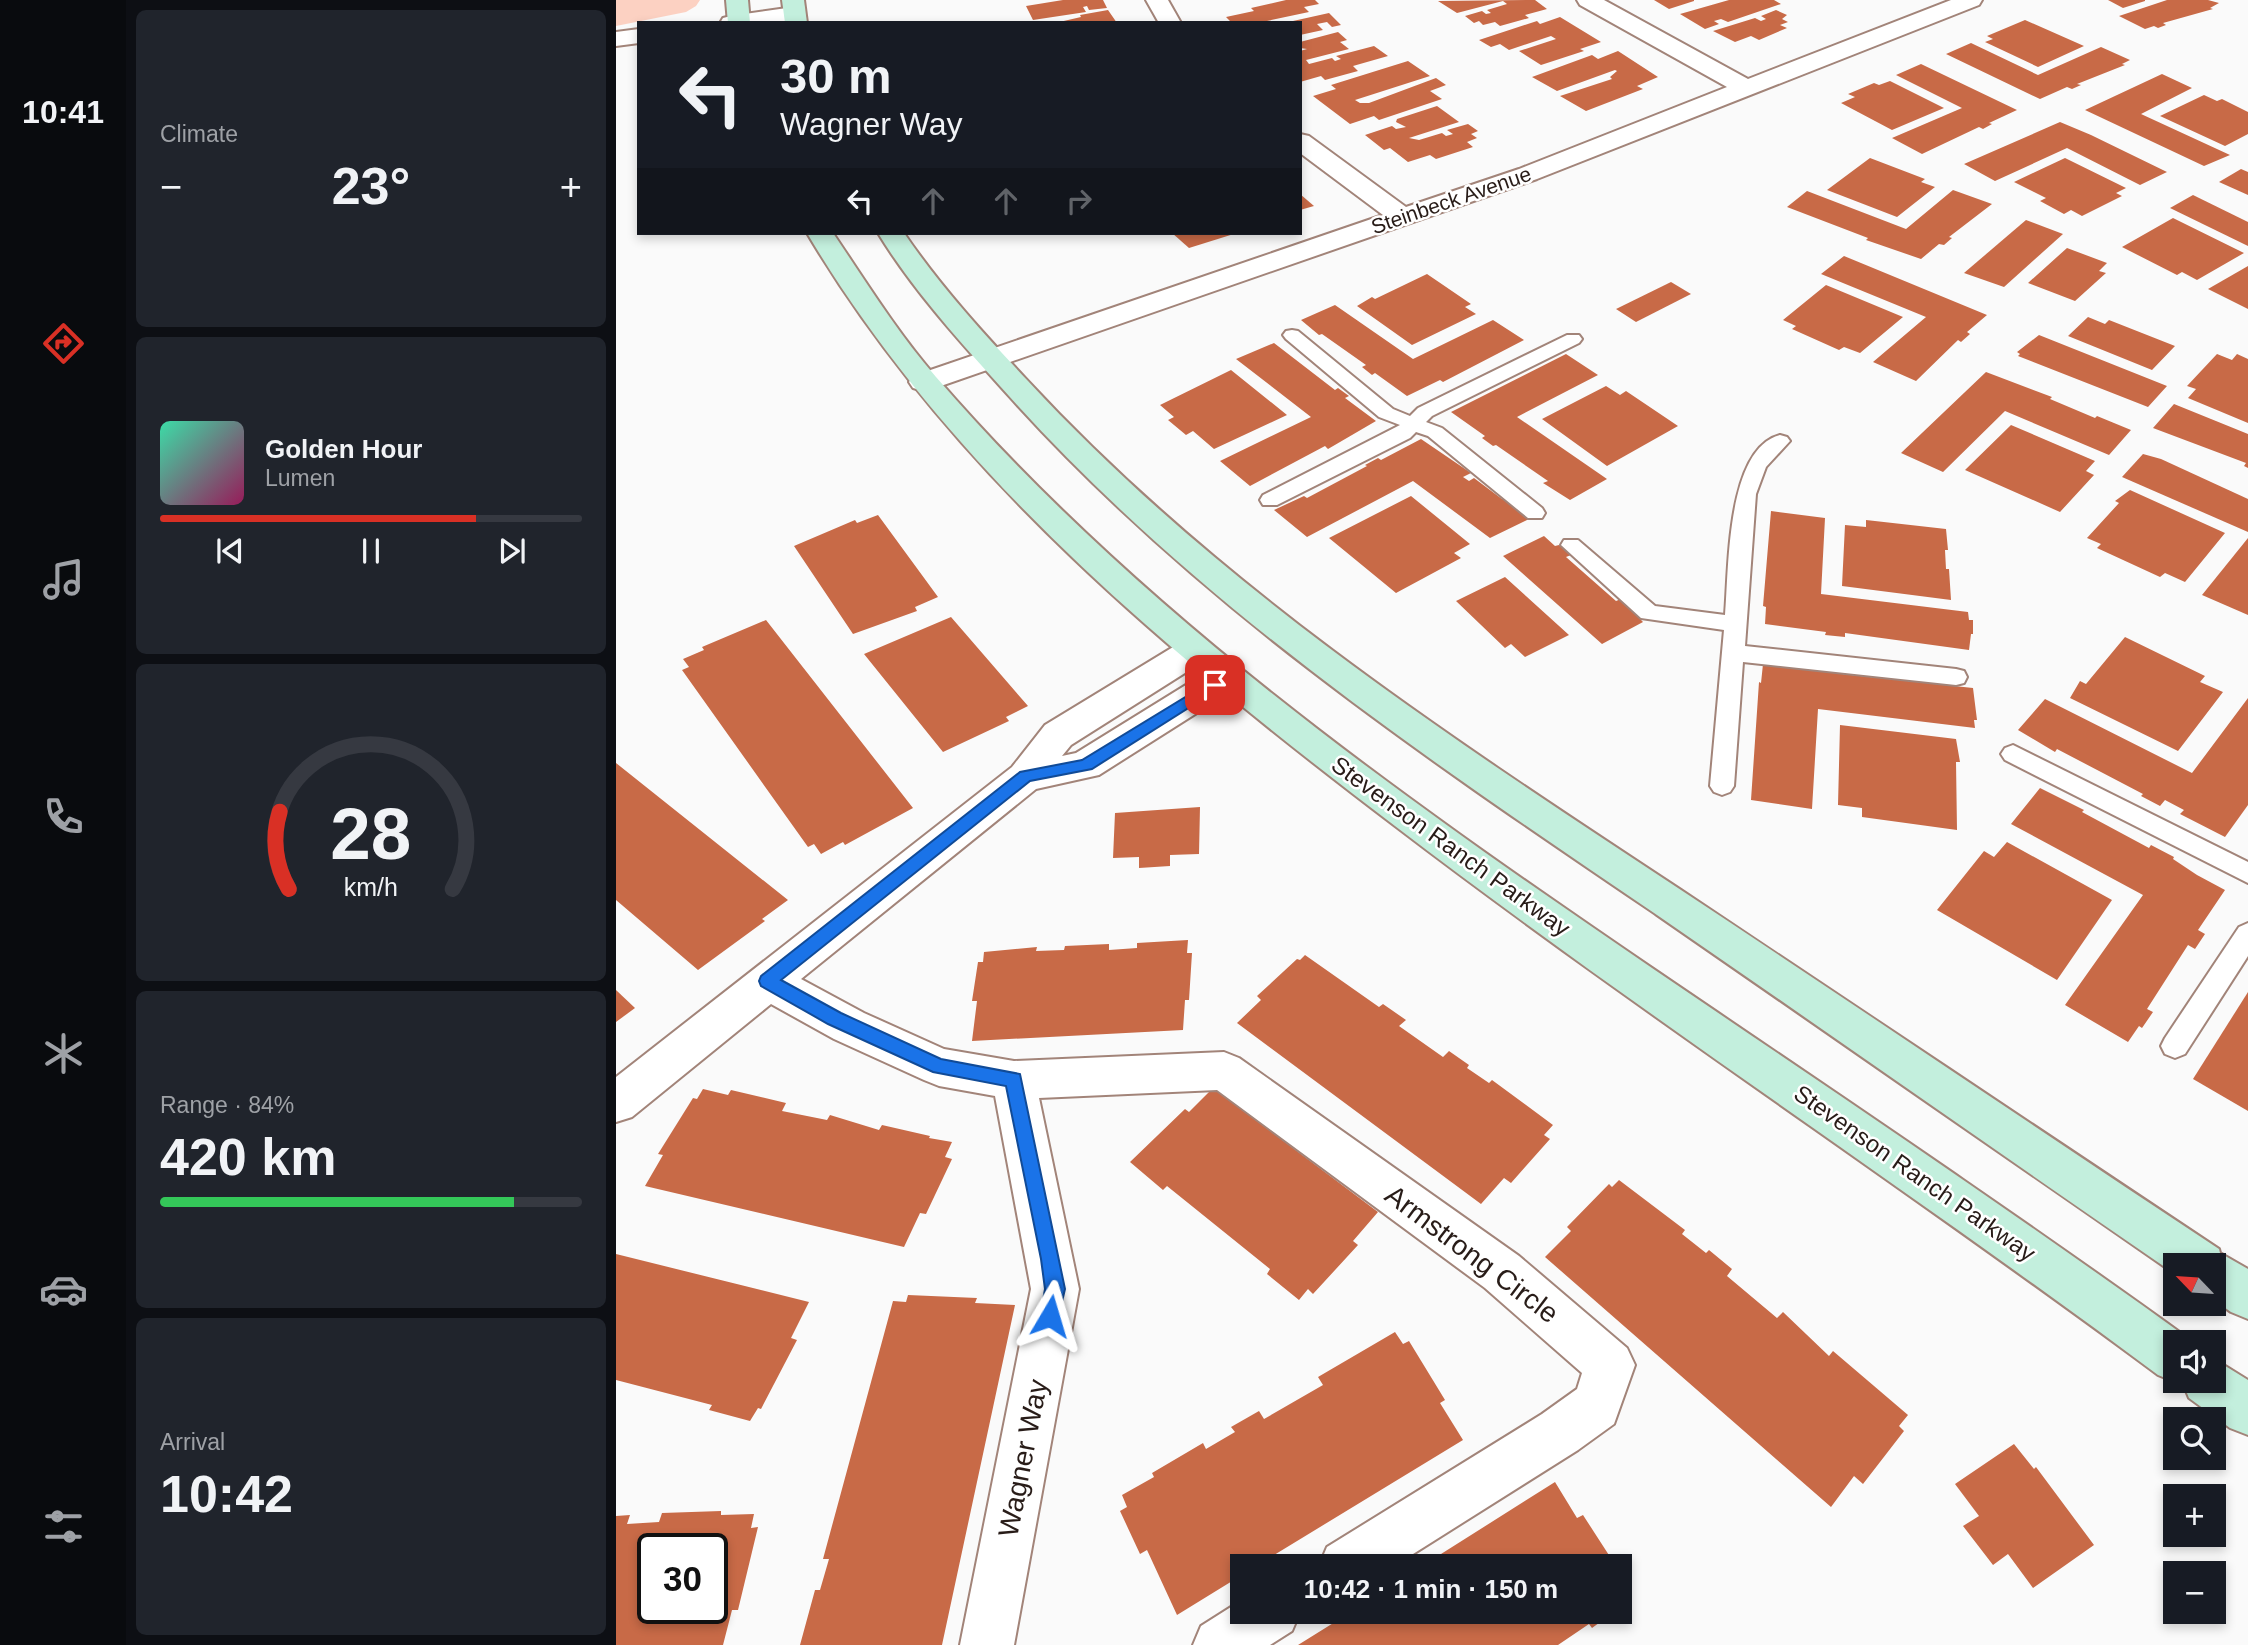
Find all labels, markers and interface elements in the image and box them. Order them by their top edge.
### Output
icon: left [665,49,756,140]
text: 30 m [780,49,892,103]
text: 10:41 [22,94,104,130]
text: Wagner Way [780,106,963,142]
text: Climate [160,121,238,147]
text: 23° [332,157,410,215]
street label: Steinbeck Avenue [1368,162,1534,238]
text: − [160,166,182,208]
text: + [560,166,582,208]
icon: left [841,182,879,220]
icon: ahead [914,182,952,220]
icon: ahead [987,182,1025,220]
icon: right [1060,182,1098,220]
icon: directions [39,319,88,368]
text: Golden Hour [265,434,422,464]
text: Lumen [265,465,335,491]
icon: previous [211,532,249,570]
icon: pause [352,532,390,570]
icon: next [493,532,531,570]
icon: music [39,555,88,604]
pin [1185,655,1245,715]
icon: arrive [1196,666,1234,704]
street label: Stevenson Ranch Parkway [1327,750,1575,942]
icon: phone [39,792,88,841]
text: 28 [331,793,411,874]
text: km/h [344,872,398,900]
icon: climate [39,1029,88,1078]
street label: Stevenson Ranch Parkway [1789,1079,2041,1267]
text: Range · 84% [160,1092,294,1118]
text: 420 km [160,1128,336,1186]
street label: Armstrong Circle [1379,1179,1565,1329]
north arrow [2163,1253,2226,1316]
map controls [2163,1253,2226,1624]
icon: car [39,1265,88,1314]
position arrow [1013,1279,1087,1353]
button: sound [2163,1330,2226,1393]
street label: Wagner Way [993,1377,1053,1539]
button: search [2163,1407,2226,1470]
text: Arrival [160,1429,225,1455]
text: 10:42 [160,1465,293,1523]
button: + [2163,1484,2226,1547]
icon: filters [39,1502,88,1551]
speed limit sign: 30 [637,1533,728,1624]
button: − [2163,1561,2226,1624]
text: 10:42 · 1 min · 150 m [1304,1574,1558,1604]

